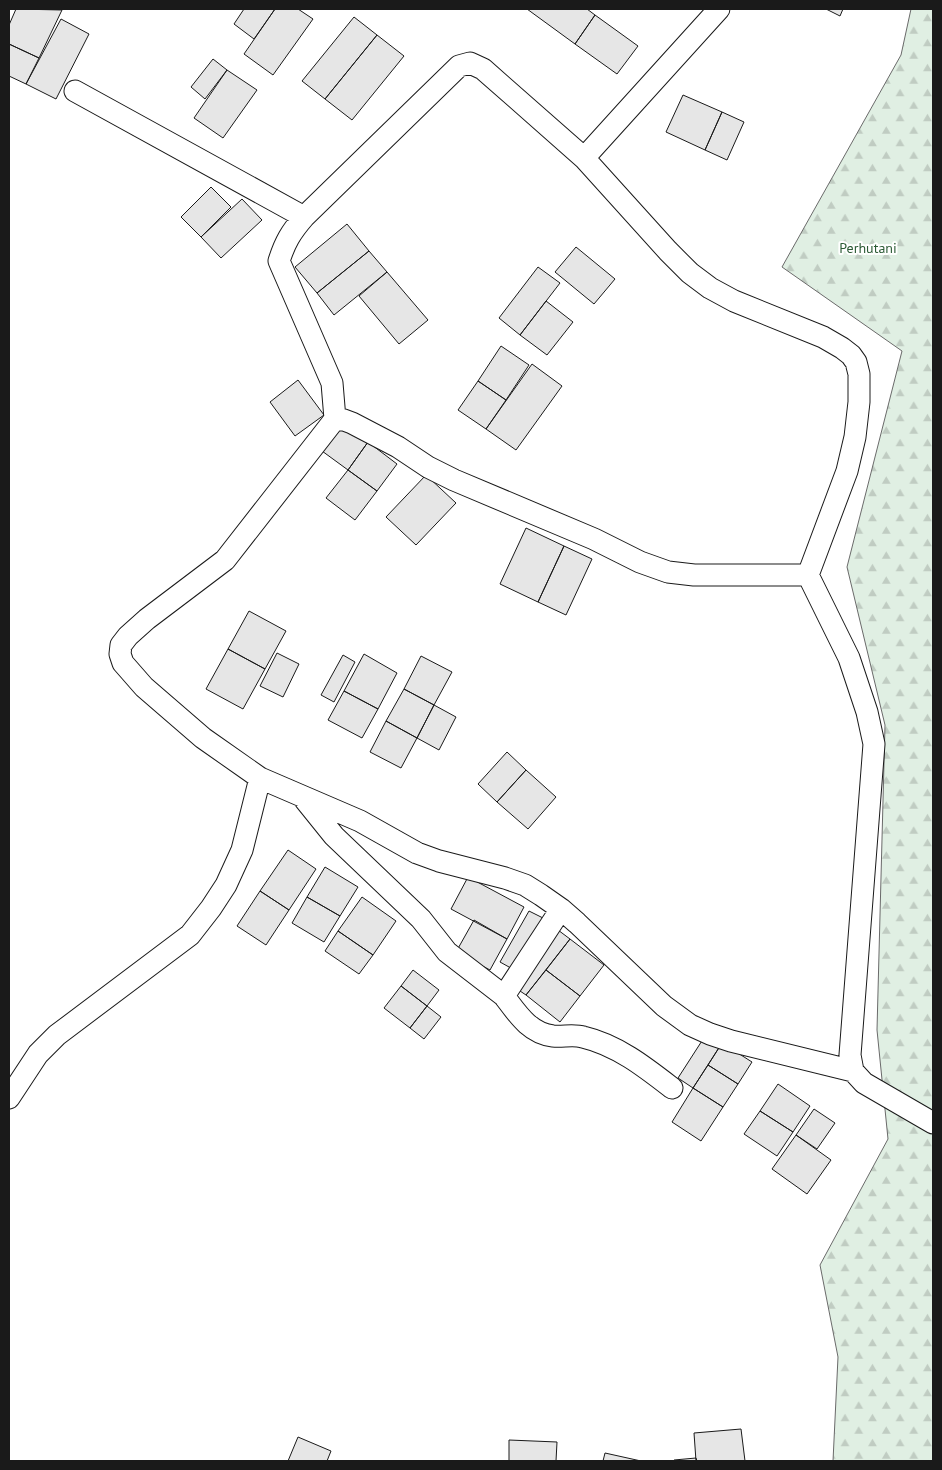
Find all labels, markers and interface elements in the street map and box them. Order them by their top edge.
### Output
park label: Perhutani [839,239,897,257]

